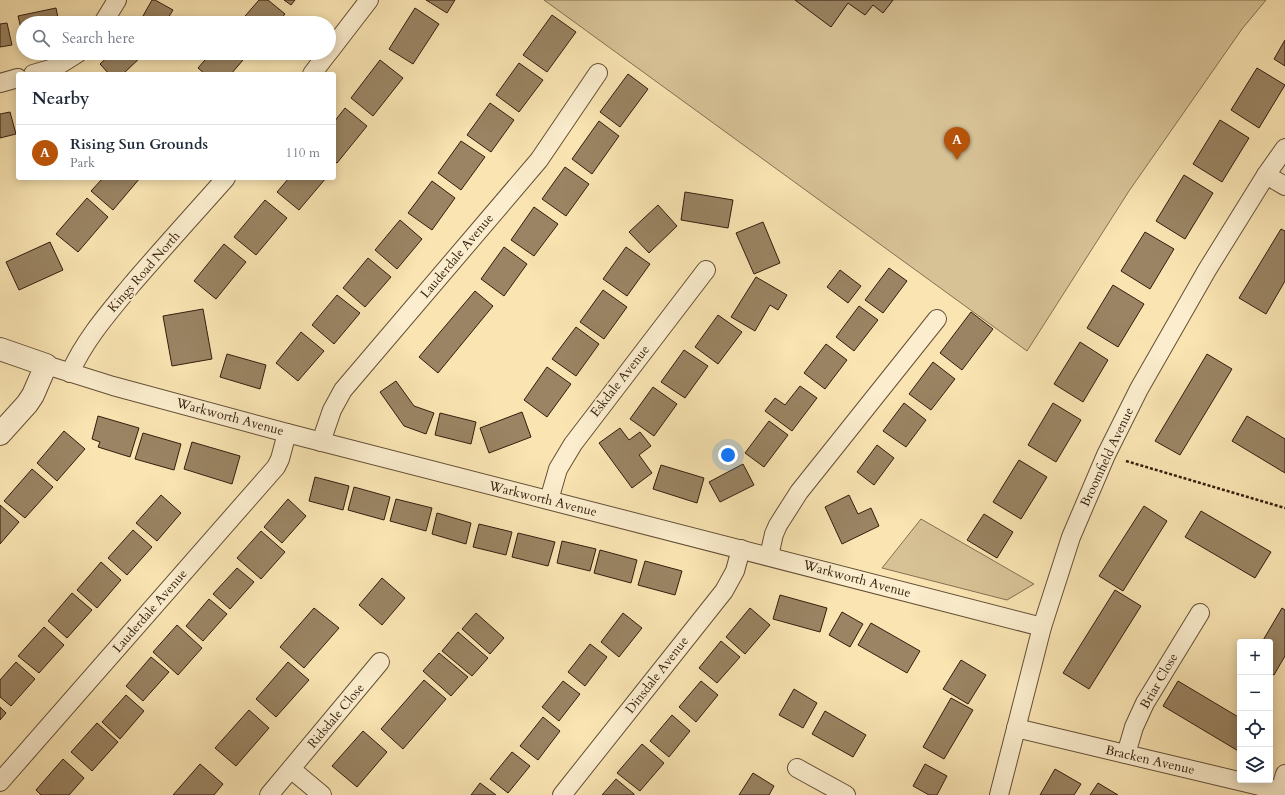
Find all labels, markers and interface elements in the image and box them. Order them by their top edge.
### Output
search box [16,16,336,60]
icon: search [30,27,52,49]
text: Search here [62,28,135,48]
text: Nearby [32,87,89,110]
pin: A [944,127,970,160]
text: Rising Sun Grounds [70,134,208,154]
text: A [40,144,50,162]
text: 110 m [286,144,320,162]
text: Park [70,154,95,172]
street label: Lauderdale Avenue [416,210,498,302]
street label: Kings Road North [104,228,184,316]
street label: Eskdale Avenue [586,341,654,421]
street label: Warkworth Avenue [173,394,286,440]
street label: Broomfield Avenue [1076,404,1138,510]
your location [718,445,738,465]
street label: Warkworth Avenue [486,477,599,521]
street label: Warkworth Avenue [800,556,913,602]
street label: Lauderdale Avenue [109,565,191,657]
street label: Dinsdale Avenue [621,633,693,717]
map controls [1237,639,1273,783]
button: + [1237,639,1273,675]
street label: Briar Close [1136,650,1182,712]
button: − [1237,675,1273,711]
street label: Ridsdale Close [303,680,369,752]
button: locate [1237,711,1273,747]
street label: Bracken Avenue [1104,741,1196,779]
button: layers [1237,747,1273,783]

